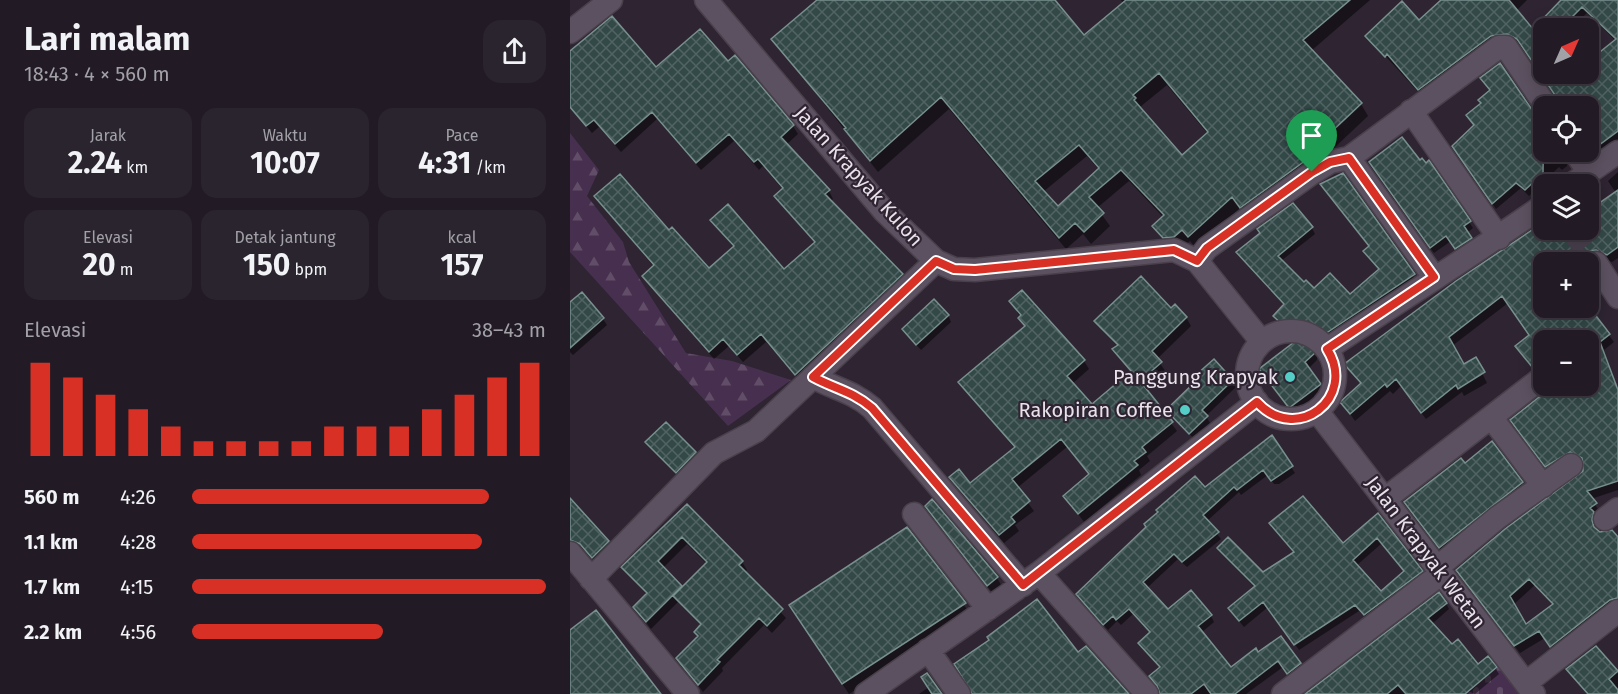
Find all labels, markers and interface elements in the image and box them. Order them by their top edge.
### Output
north arrow [1533,18,1599,84]
map controls [1533,18,1599,396]
text: Lari malam [24,19,190,59]
button: share [483,20,546,83]
text: 18:43 · 4 × 560 m [24,62,170,86]
button: locate [1533,96,1599,162]
street label: Jalan Krapyak Kulon [790,101,928,251]
pin [1286,110,1337,172]
icon: arrive [1295,119,1328,152]
text: Jarak [90,126,126,145]
text: Waktu [263,126,307,145]
text: Pace [445,126,479,145]
text: 2.24 [68,145,122,181]
text: 10:07 [250,145,320,181]
text: 4:31 [418,145,472,181]
text: km [122,158,148,177]
text: /km [472,158,506,177]
button: layers [1533,174,1599,240]
text: Elevasi [83,228,133,247]
text: Detak jantung [234,228,336,247]
text: kcal [448,228,476,247]
text: 20 [82,247,116,283]
text: 150 [243,247,290,283]
text: 157 [440,247,484,283]
button: + [1533,252,1599,318]
text: m [116,260,134,279]
text: bpm [290,260,327,279]
text: Elevasi [24,318,86,342]
text: 38–43 m [472,318,546,342]
button: − [1533,330,1599,396]
place label: Panggung Krapyak [1113,365,1279,389]
marker: Panggung Krapyak [1283,370,1297,384]
place label: Rakopiran Coffee [1019,398,1173,422]
marker: Rakopiran Coffee [1178,403,1192,417]
street label: Jalan Krapyak Wetan [1361,471,1491,633]
text: 560 m [24,485,79,509]
text: 4:26 [120,485,156,509]
text: 1.1 km [24,530,78,554]
text: 4:28 [120,530,156,554]
text: 1.7 km [24,575,80,599]
text: 4:15 [120,575,153,599]
text: 2.2 km [24,620,82,644]
text: 4:56 [120,620,156,644]

